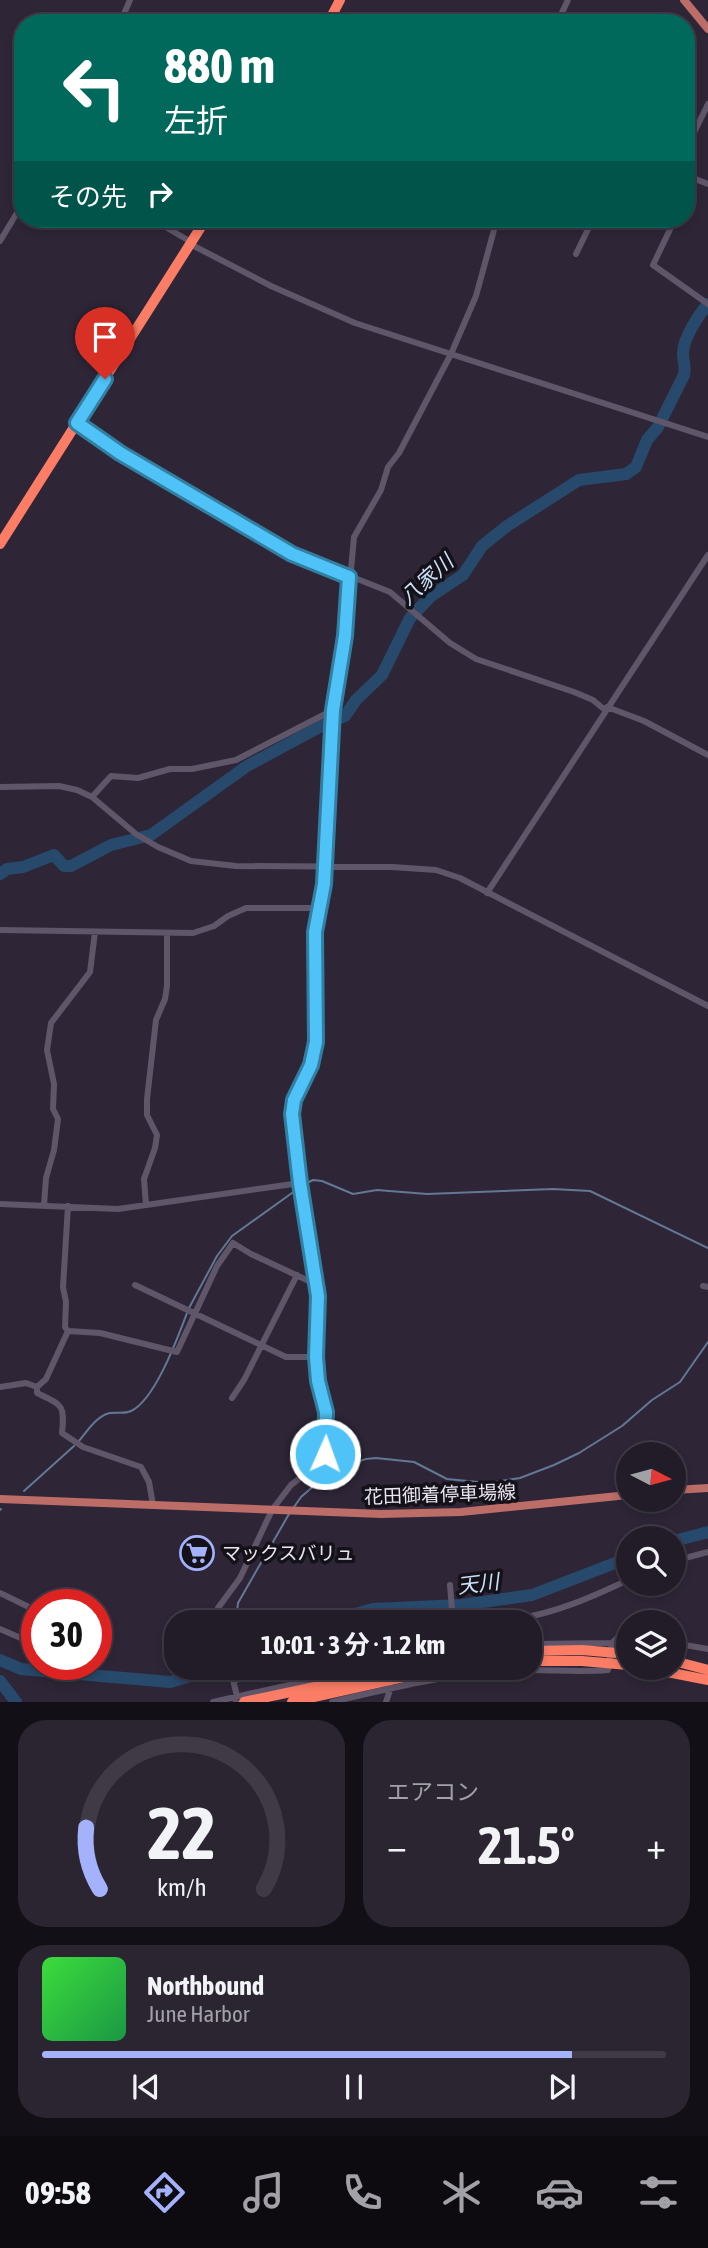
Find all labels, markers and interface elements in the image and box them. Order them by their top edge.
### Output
text: 880 m [164,37,275,93]
icon: left [49,42,140,133]
text: 左折 [164,102,228,139]
icon: right [141,175,179,213]
text: その先 [49,182,127,212]
pin [75,307,135,379]
icon: arrive [86,318,124,356]
water label: 八家川 [395,548,459,609]
position arrow [288,1417,362,1491]
north arrow [616,1442,686,1512]
map controls [616,1442,686,1680]
street label: 花田御着停車場線 [364,1480,516,1508]
button: search [616,1526,686,1596]
supermarket icon: マックスバリュ [178,1534,216,1572]
place label: マックスバリュ [222,1542,354,1564]
water label: 天川 [456,1568,502,1597]
speed limit sign: 30 [21,1589,112,1680]
button: layers [616,1610,686,1680]
text: 10:01 · 3 分 · 1.2 km [261,1630,445,1660]
text: エアコン [387,1779,479,1805]
text: 22 [147,1792,216,1875]
text: 21.5° [478,1815,575,1875]
text: − [387,1824,407,1867]
text: + [646,1824,666,1867]
text: km/h [157,1873,206,1901]
text: Northbound [147,1971,264,2001]
text: June Harbor [147,2001,250,2027]
icon: previous [127,2068,165,2106]
icon: pause [335,2068,373,2106]
icon: next [543,2068,581,2106]
icon: directions [140,2168,189,2217]
icon: music [239,2168,288,2217]
icon: phone [338,2168,387,2217]
icon: climate [437,2168,486,2217]
icon: car [535,2168,584,2217]
icon: filters [634,2168,683,2217]
text: 09:58 [25,2174,91,2211]

